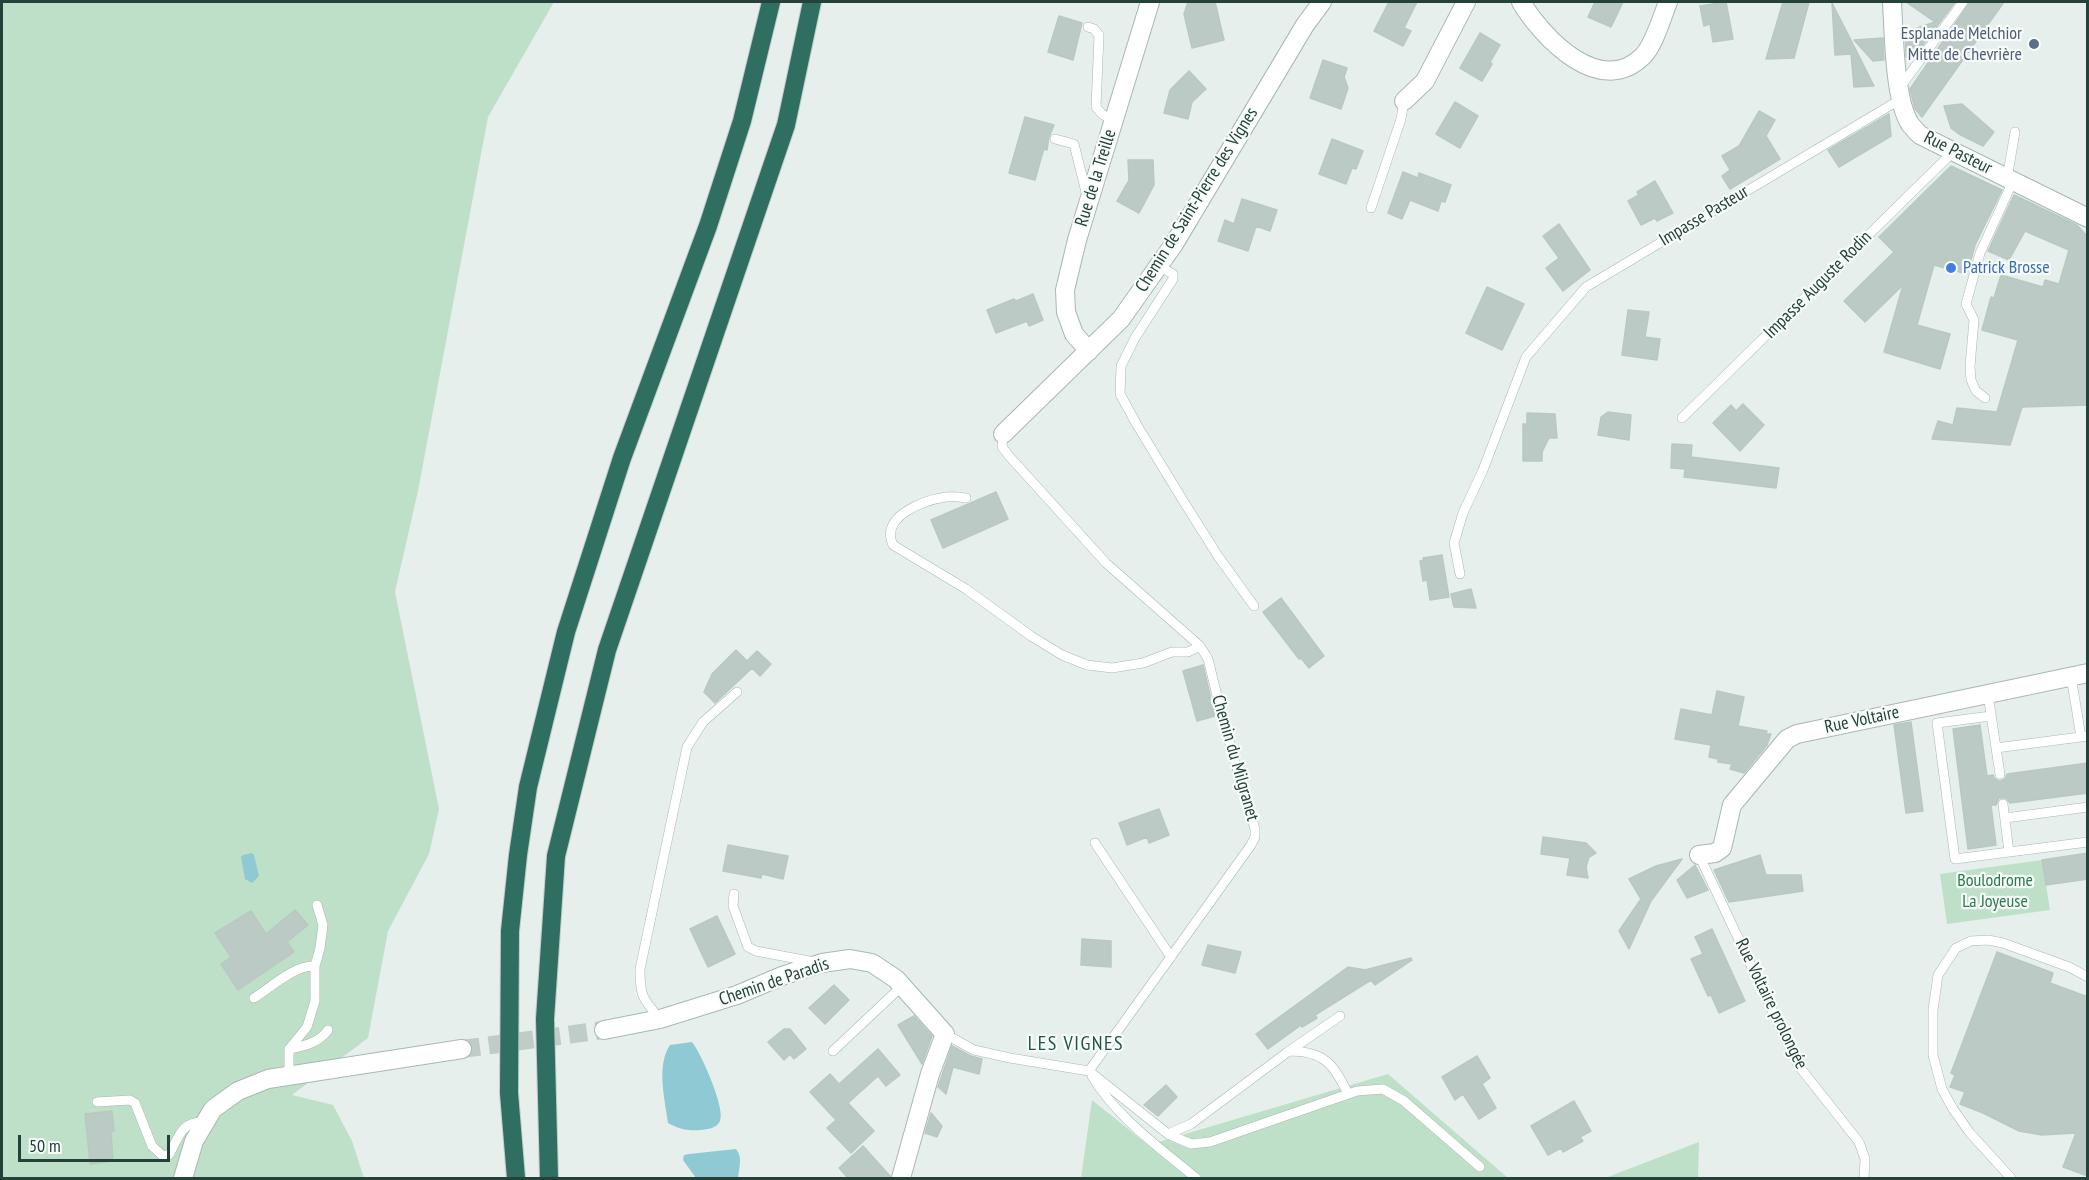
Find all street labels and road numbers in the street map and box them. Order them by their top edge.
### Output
street label: Chemin de Saint-Pierre des Vignes [1131,104,1263,296]
street label: Rue de la Treille [1071,127,1121,229]
street label: Rue Pasteur [1920,127,1996,179]
street label: Impasse Pasteur [1655,181,1753,251]
street label: Impasse Auguste Rodin [1760,227,1876,343]
street label: Chemin du Milgranet [1207,692,1263,824]
street label: Rue Voltaire [1823,702,1901,738]
street label: Rue Voltaire prolongée [1730,935,1812,1073]
street label: Chemin de Paradis [716,953,832,1011]

